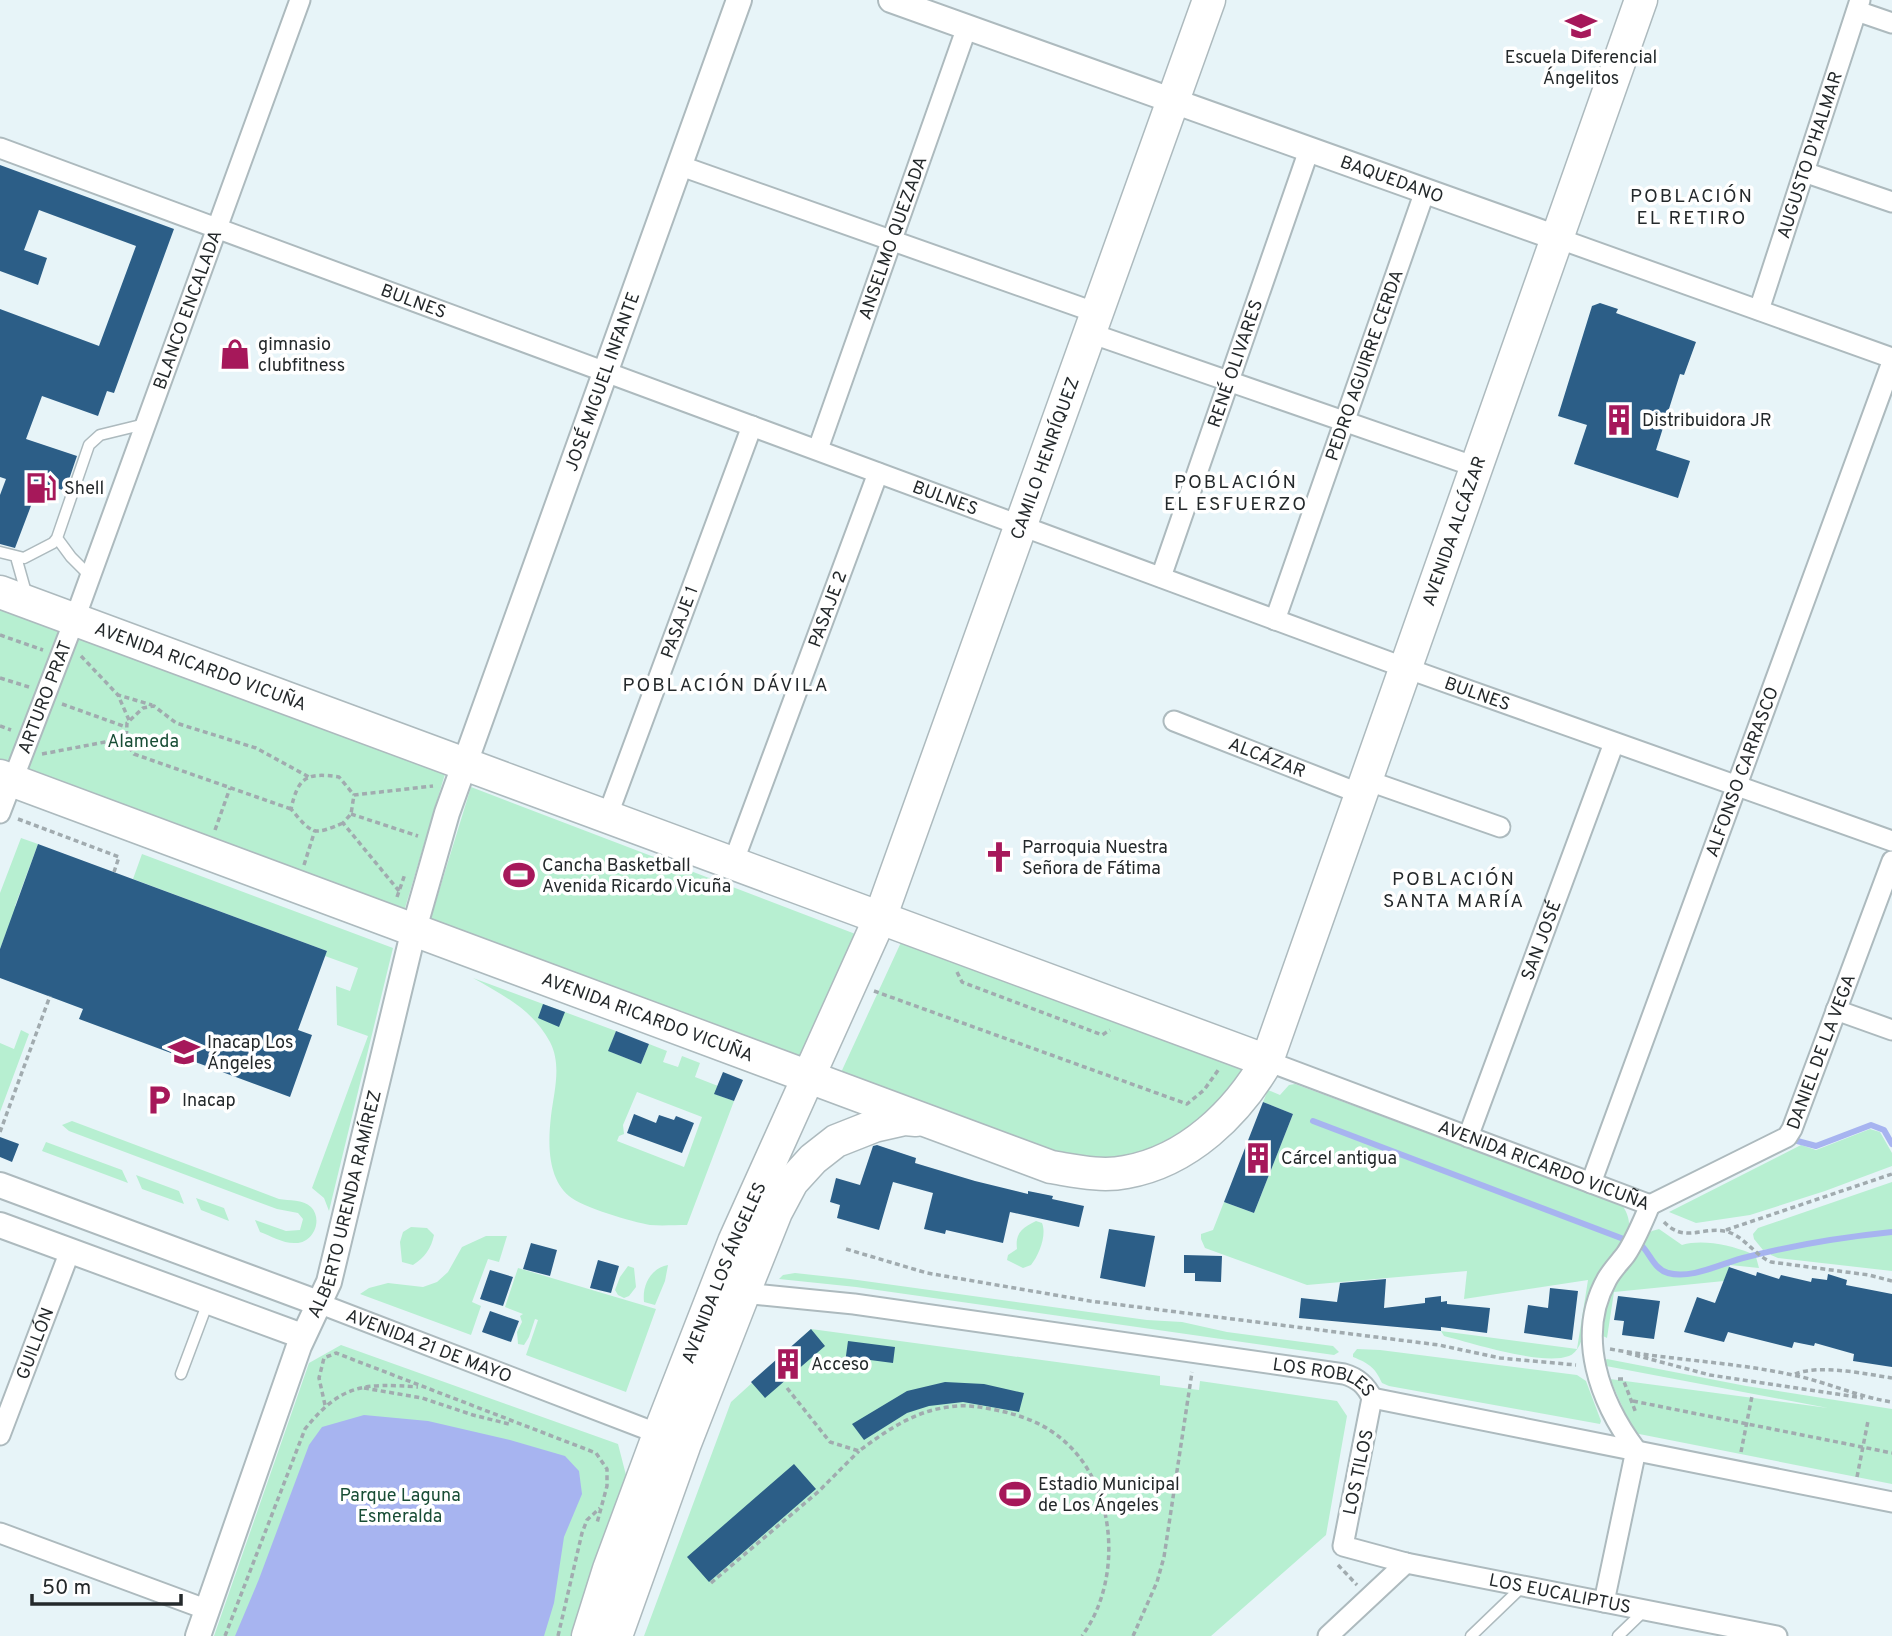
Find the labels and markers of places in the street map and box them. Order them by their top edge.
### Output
school or university icon: Escuela Diferencial Ángelitos [1564,9,1598,43]
place label: Escuela Diferencial Ángelitos [1505,47,1657,91]
place label: gimnasio clubfitness [258,334,345,378]
shop icon: gimnasio clubfitness [218,337,252,371]
building icon: Distribuidora JR [1602,403,1636,437]
place label: Distribuidora JR [1642,410,1772,433]
fuel station icon: Shell [24,471,58,505]
place label: Shell [64,478,104,501]
place label: Parroquia Nuestra Señora de Fátima [1022,837,1168,881]
church icon: Parroquia Nuestra Señora de Fátima [982,840,1016,874]
place label: Cancha Basketball Avenida Ricardo Vicuña [542,855,731,899]
sports icon: Cancha Basketball Avenida Ricardo Vicuña [502,858,536,892]
place label: Inacap Los Ángeles [207,1032,293,1076]
school or university icon: Inacap Los Ángeles [167,1035,201,1069]
parking icon: Inacap [142,1083,176,1117]
place label: Inacap [182,1090,236,1113]
building icon: Cárcel antigua [1241,1141,1275,1175]
place label: Cárcel antigua [1281,1148,1397,1171]
building icon: Acceso [771,1347,805,1381]
place label: Acceso [811,1354,869,1377]
place label: Estadio Municipal de Los Ángeles [1038,1474,1180,1518]
sports icon: Estadio Municipal de Los Ángeles [998,1477,1032,1511]

